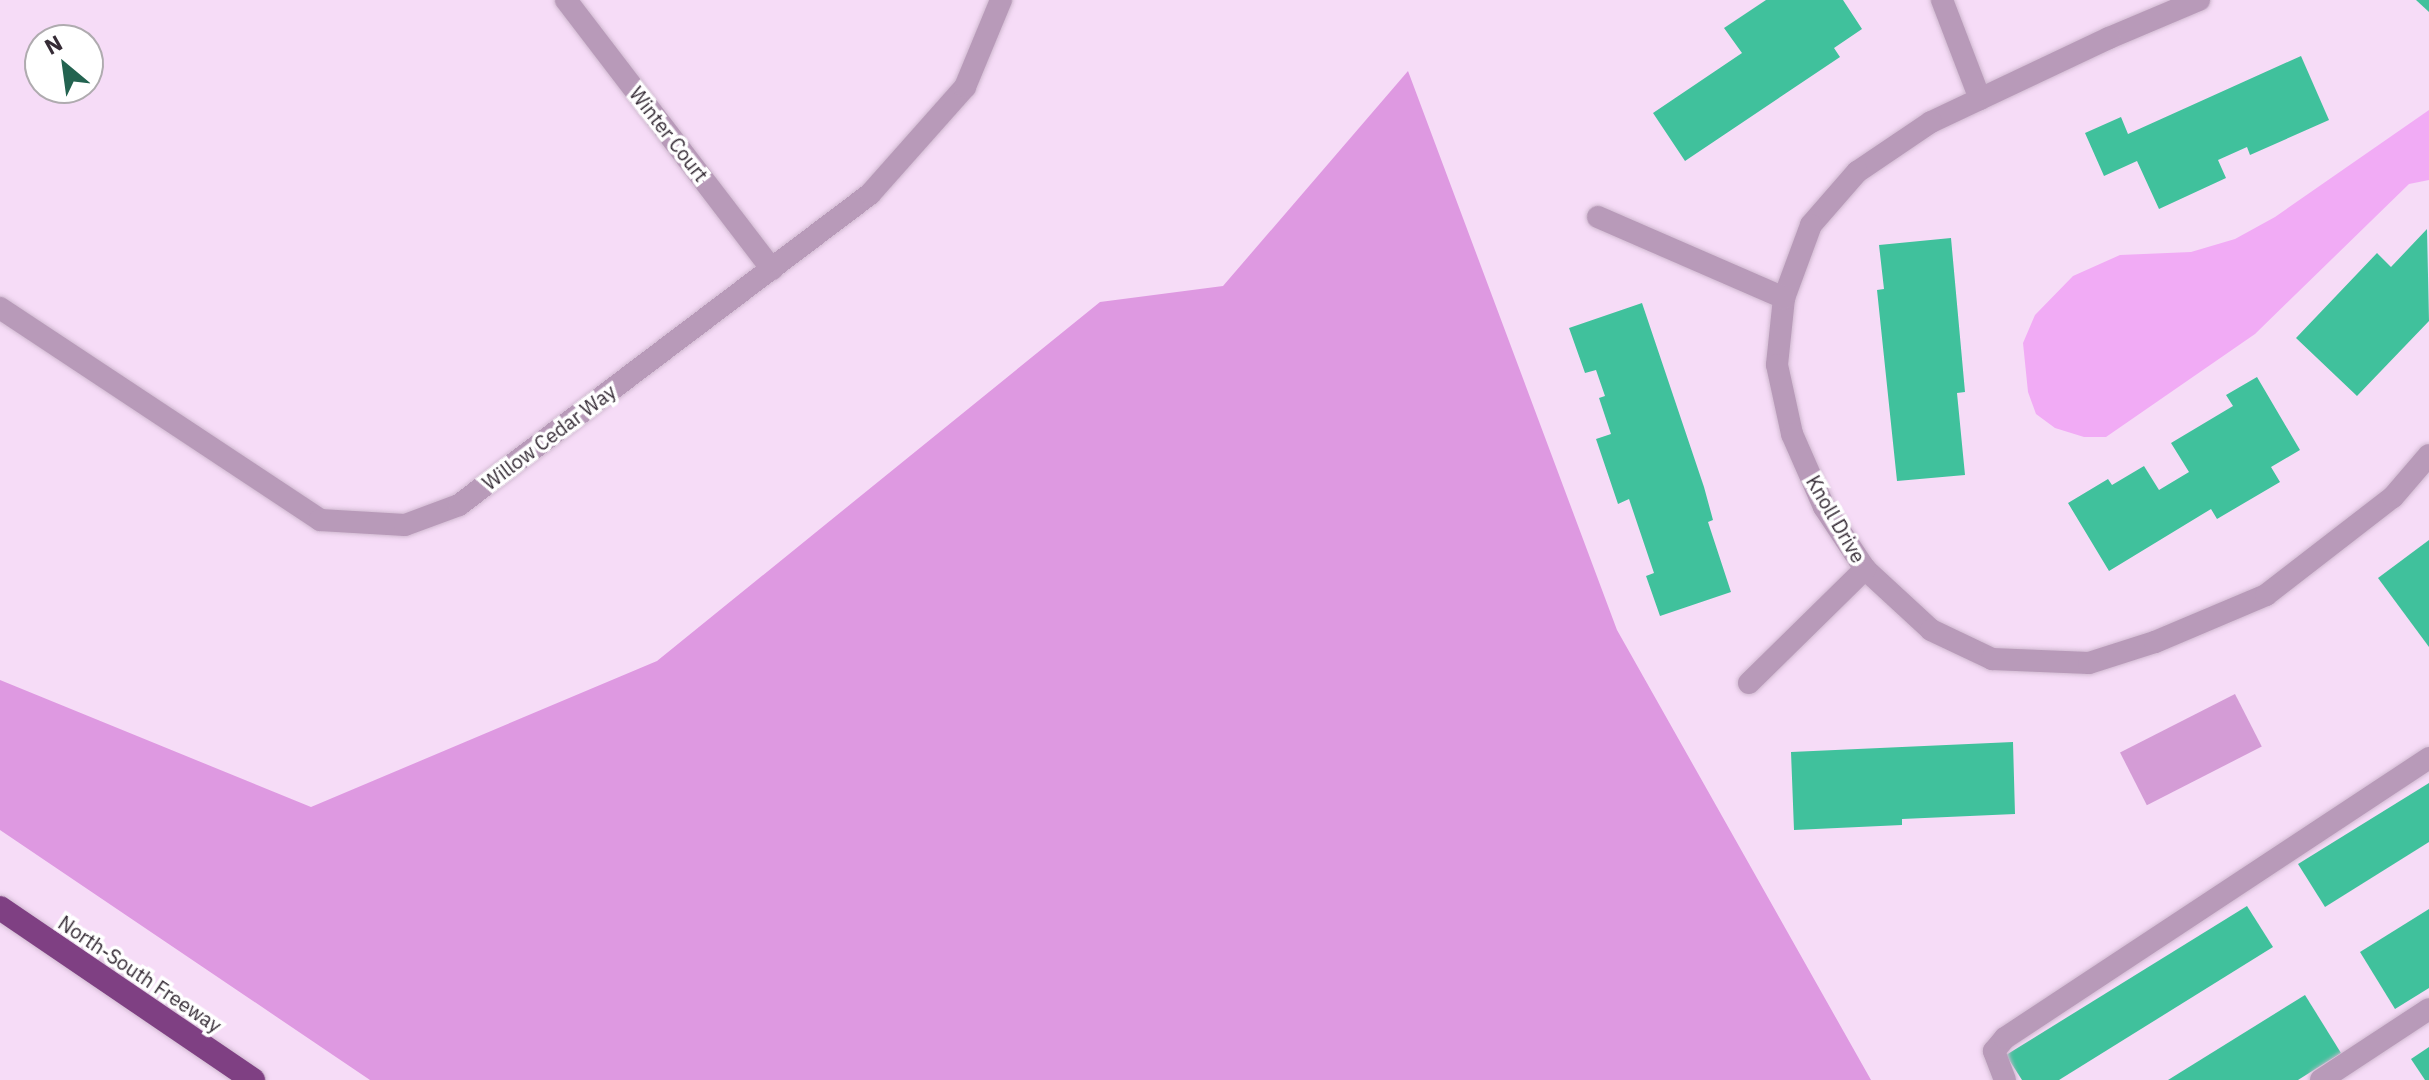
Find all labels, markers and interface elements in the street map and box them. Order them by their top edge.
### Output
north arrow [24,24,104,104]
text: N [39,28,67,61]
street label: Winter Court [625,82,713,186]
street label: Willow Cedar Way [478,379,620,495]
street label: Knoll Drive [1801,471,1871,567]
street label: North-South Freeway [54,910,226,1038]

